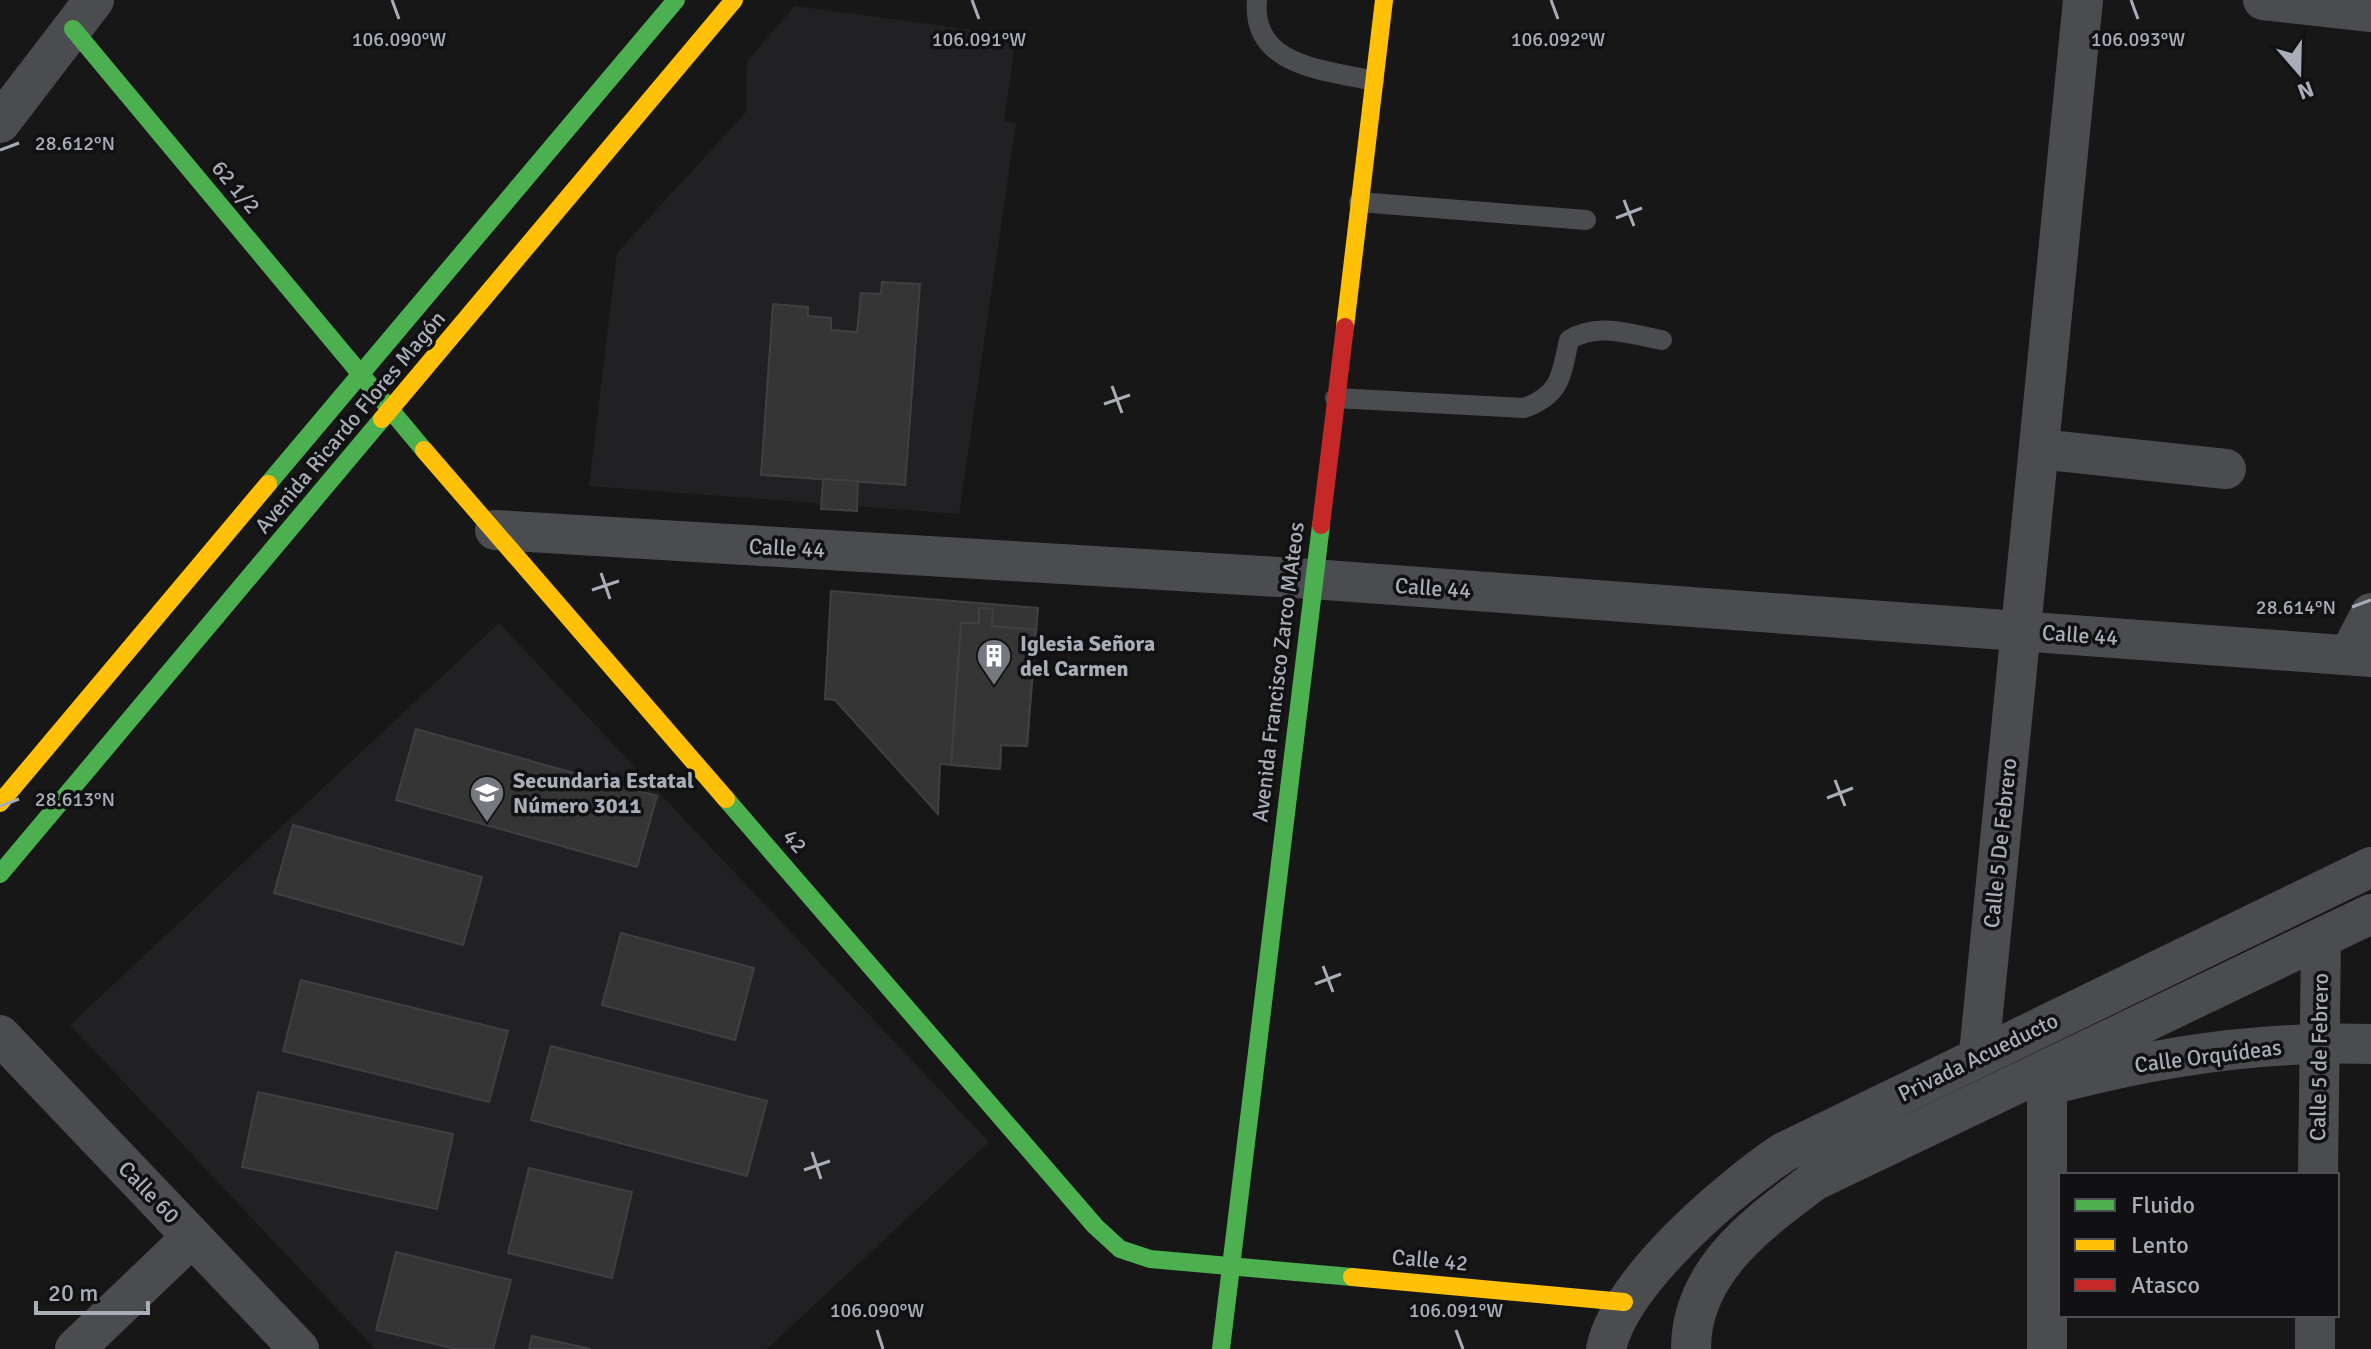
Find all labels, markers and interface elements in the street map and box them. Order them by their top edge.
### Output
text: 106.090°W [352,27,446,52]
text: 106.091°W [932,27,1026,52]
text: 106.092°W [1511,27,1605,52]
text: 106.093°W [2091,27,2185,52]
north arrow [2259,32,2339,112]
text: N [2294,75,2317,106]
text: 28.612°N [35,131,115,156]
street label: 62 1/2 [206,155,266,219]
street label: Avenida Ricardo Flores Magón [249,305,451,539]
street label: Avenida Francisco Zarco MAteos [1246,520,1310,824]
street label: Calle 44 [748,533,826,563]
street label: Calle 44 [1394,572,1472,604]
text: 28.614°N [2256,595,2336,620]
street label: Calle 44 [2041,619,2119,651]
place label: Iglesia Señora del Carmen [1020,630,1155,682]
building icon: Iglesia Señora del Carmen [975,637,1013,687]
street label: Calle 5 De Febrero [1978,757,2022,929]
place label: Secundaria Estatal Número 3011 [513,767,694,819]
school or university icon: Secundaria Estatal Número 3011 [468,774,506,824]
text: 28.613°N [35,787,115,812]
street label: 42 [777,823,813,859]
street label: Calle 5 de Febrero [2304,973,2334,1141]
street label: Privada Acueducto [1894,1007,2062,1107]
street label: Calle Orquídeas [2133,1034,2283,1078]
street label: Calle 60 [113,1155,185,1229]
legend [2059,1173,2339,1317]
text: Fluido [2131,1190,2195,1220]
text: Lento [2131,1230,2189,1260]
street label: Calle 42 [1391,1243,1469,1277]
scale bar [36,1265,148,1315]
text: Atasco [2131,1270,2200,1300]
text: 20 m [48,1278,98,1308]
text: 106.090°W [830,1298,924,1323]
text: 106.091°W [1409,1298,1503,1323]

